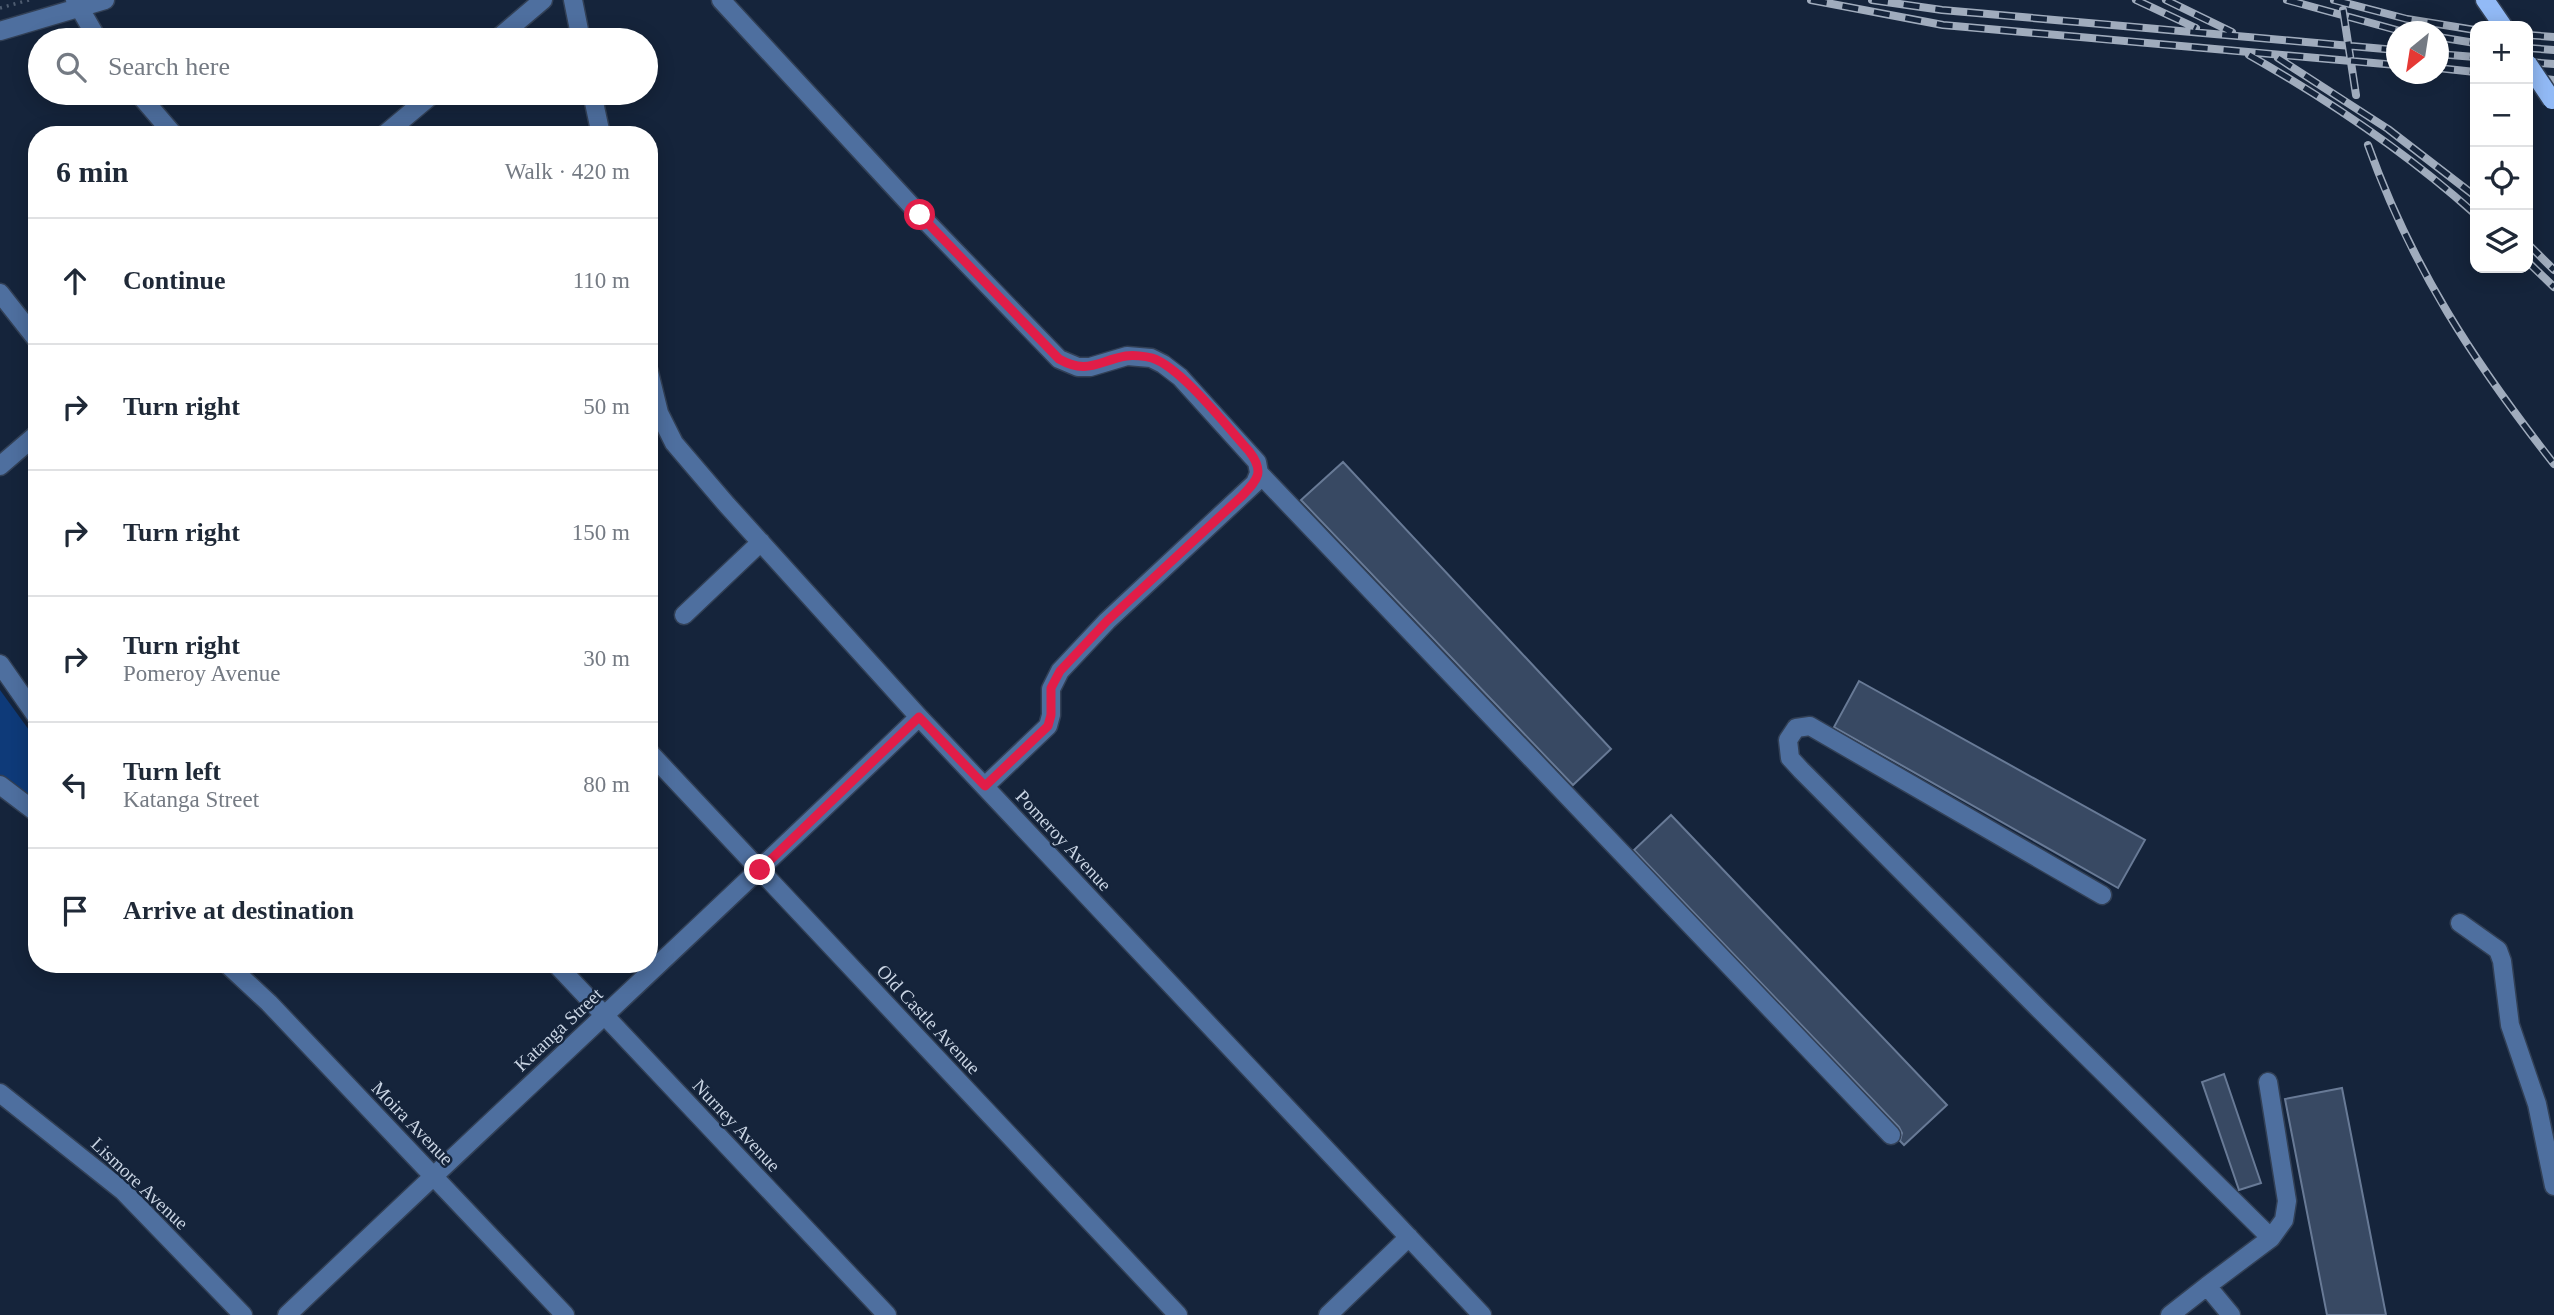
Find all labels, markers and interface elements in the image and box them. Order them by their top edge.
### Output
north arrow [2386,21,2449,84]
map controls [2470,21,2533,273]
button: + [2470,21,2533,84]
search box [28,28,658,105]
icon: search [52,48,90,86]
text: Search here [108,52,230,81]
button: − [2470,84,2533,147]
button: locate [2470,147,2533,210]
text: 6 min [56,155,129,188]
text: Walk · 420 m [505,159,630,184]
route start [904,199,935,230]
button: layers [2470,210,2533,273]
icon: ahead [56,262,94,300]
text: Continue [123,266,226,295]
text: 110 m [573,268,630,293]
icon: right [56,388,94,426]
text: Turn right [123,392,240,421]
text: 50 m [583,394,630,419]
icon: right [56,514,94,552]
text: Turn right [123,518,240,547]
text: 150 m [572,520,630,545]
text: Turn right [123,631,240,660]
icon: right [56,640,94,678]
text: 30 m [583,646,630,671]
text: Pomeroy Avenue [123,661,280,686]
text: Turn left [123,757,221,786]
icon: left [56,766,94,804]
text: 80 m [583,772,630,797]
street label: Pomeroy Avenue [1012,786,1116,895]
text: Katanga Street [123,787,259,812]
route end [744,854,775,885]
icon: arrive [56,892,94,930]
text: Arrive at destination [123,896,354,925]
street label: Old Castle Avenue [872,960,985,1078]
street label: Katanga Street [510,983,607,1075]
street label: Nurney Avenue [689,1075,785,1176]
street label: Moira Avenue [368,1077,458,1169]
street label: Lismore Avenue [87,1133,192,1234]

